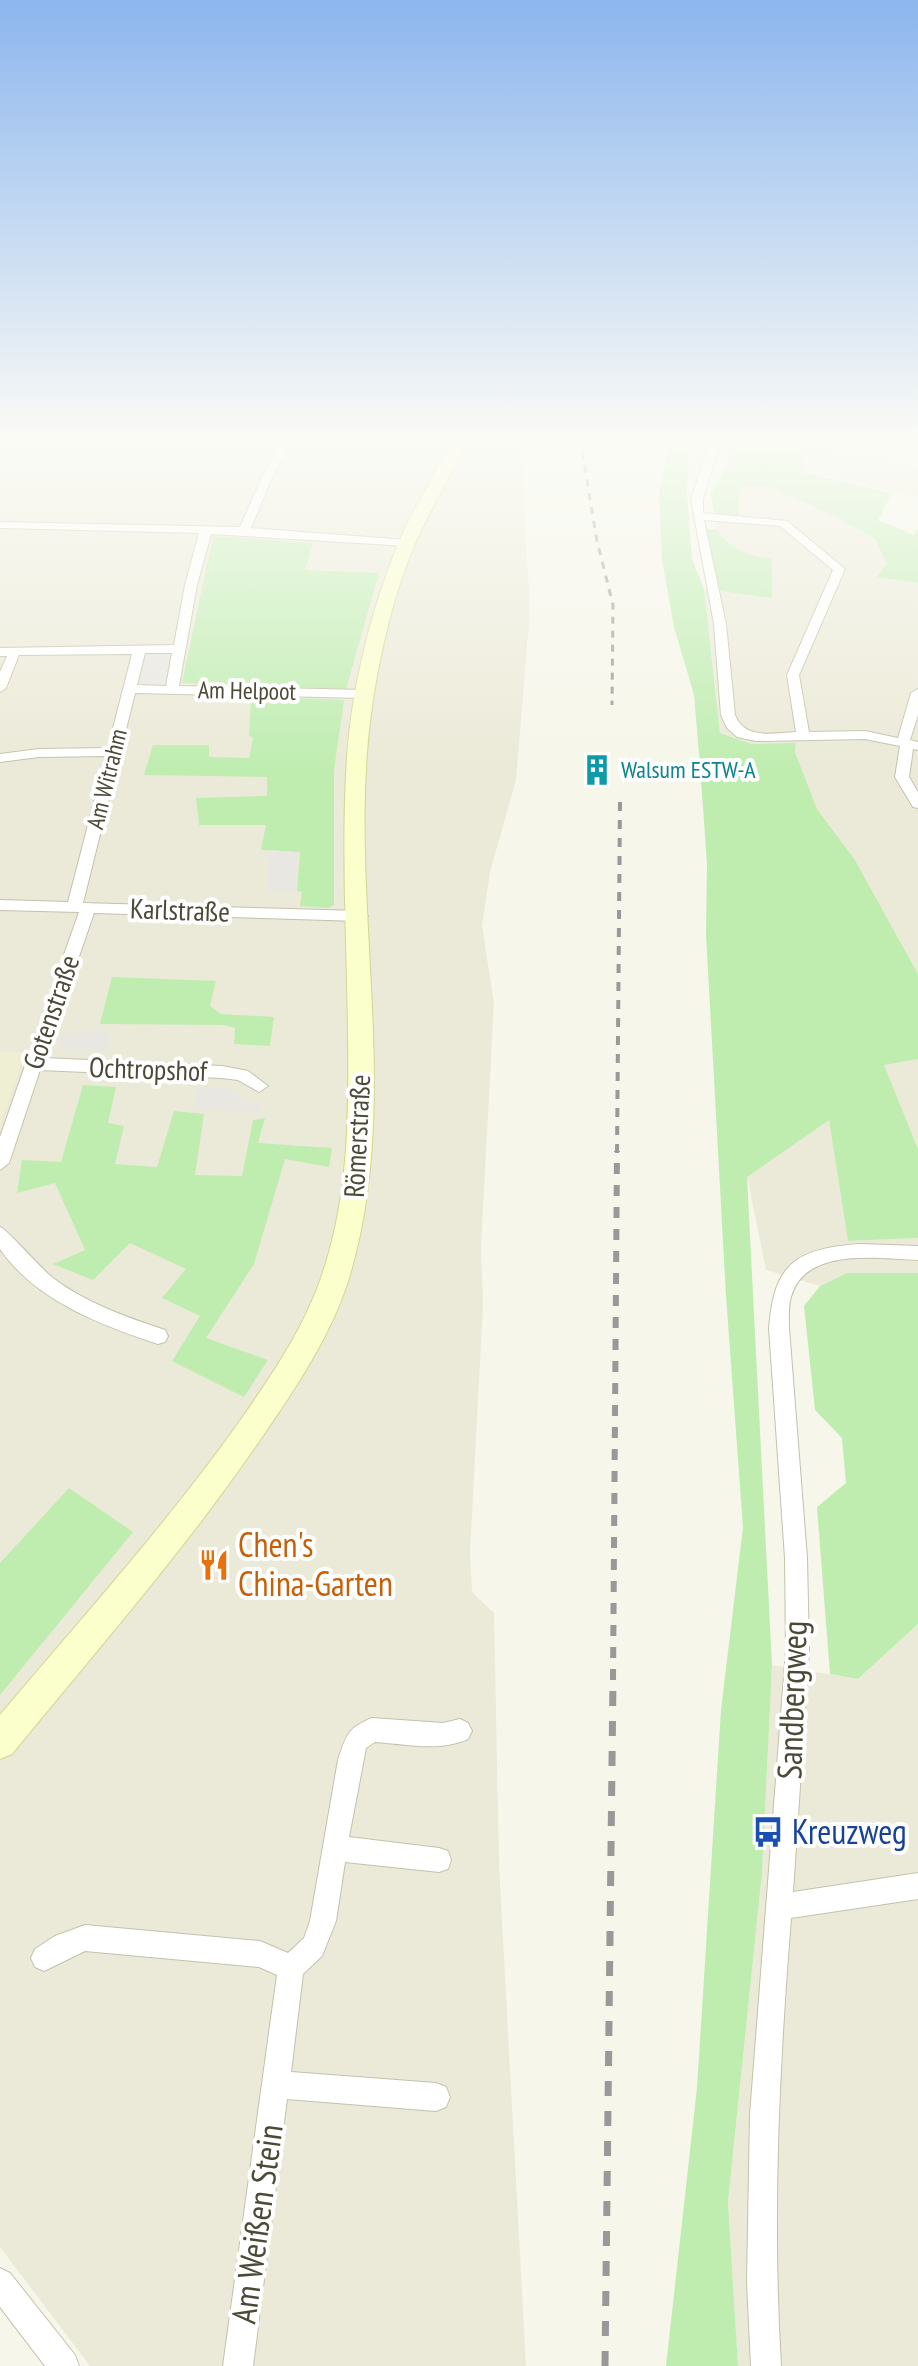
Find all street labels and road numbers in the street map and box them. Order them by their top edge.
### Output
street label: Am Helpoot [198,674,297,707]
street label: Am Witrahm [79,726,134,832]
street label: Karlstraße [129,889,231,930]
street label: Gotenstraße [14,950,87,1074]
street label: Ochtropshof [88,1048,209,1089]
street label: Römerstraße [335,1073,378,1198]
street label: Sandbergweg [766,1620,816,1780]
street label: Am Weißen Stein [220,2121,292,2326]

